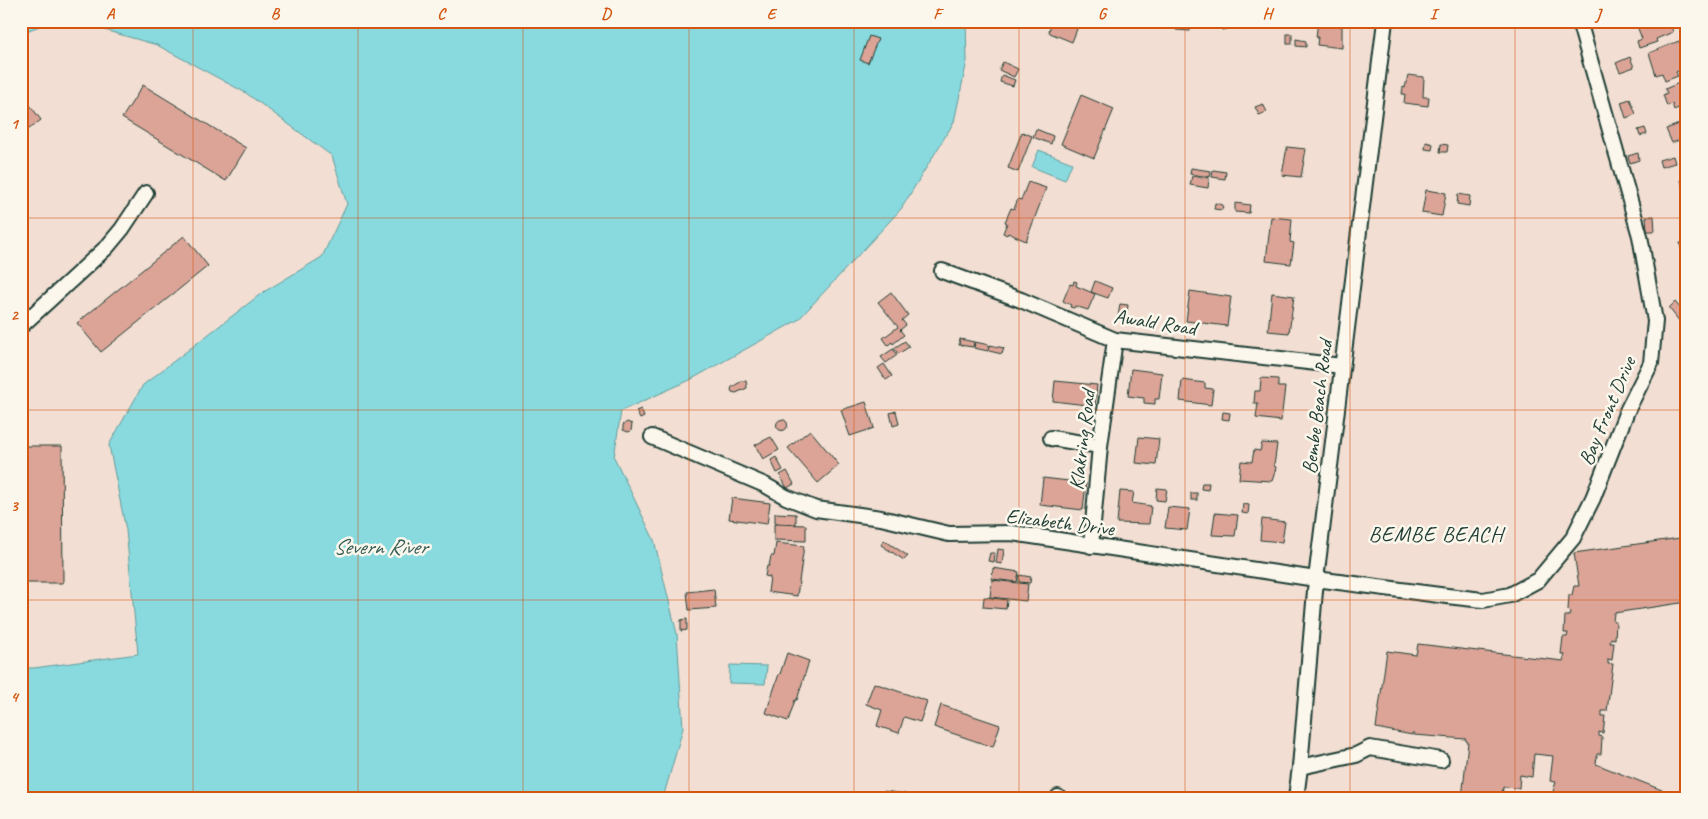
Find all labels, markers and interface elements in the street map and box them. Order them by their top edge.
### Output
text: A [106,4,116,24]
text: B [271,4,281,24]
text: C [437,4,447,24]
text: D [601,4,612,24]
text: E [767,4,778,24]
text: F [933,4,944,24]
text: G [1098,4,1108,24]
text: H [1262,4,1274,24]
text: I [1430,4,1440,24]
text: J [1594,4,1603,24]
text: 1 [10,114,19,134]
street label: Awald Road [1112,303,1202,342]
text: 2 [10,305,19,325]
street label: Bembe Beach Road [1296,335,1339,475]
street label: Bay Front Drive [1573,351,1642,469]
street label: Klakring Road [1063,386,1101,491]
text: 3 [10,496,19,516]
street label: Elizabeth Drive [1004,502,1117,542]
district label: BEMBE BEACH [1369,520,1506,548]
water label: Severn River [333,533,430,561]
text: 4 [10,687,19,707]

